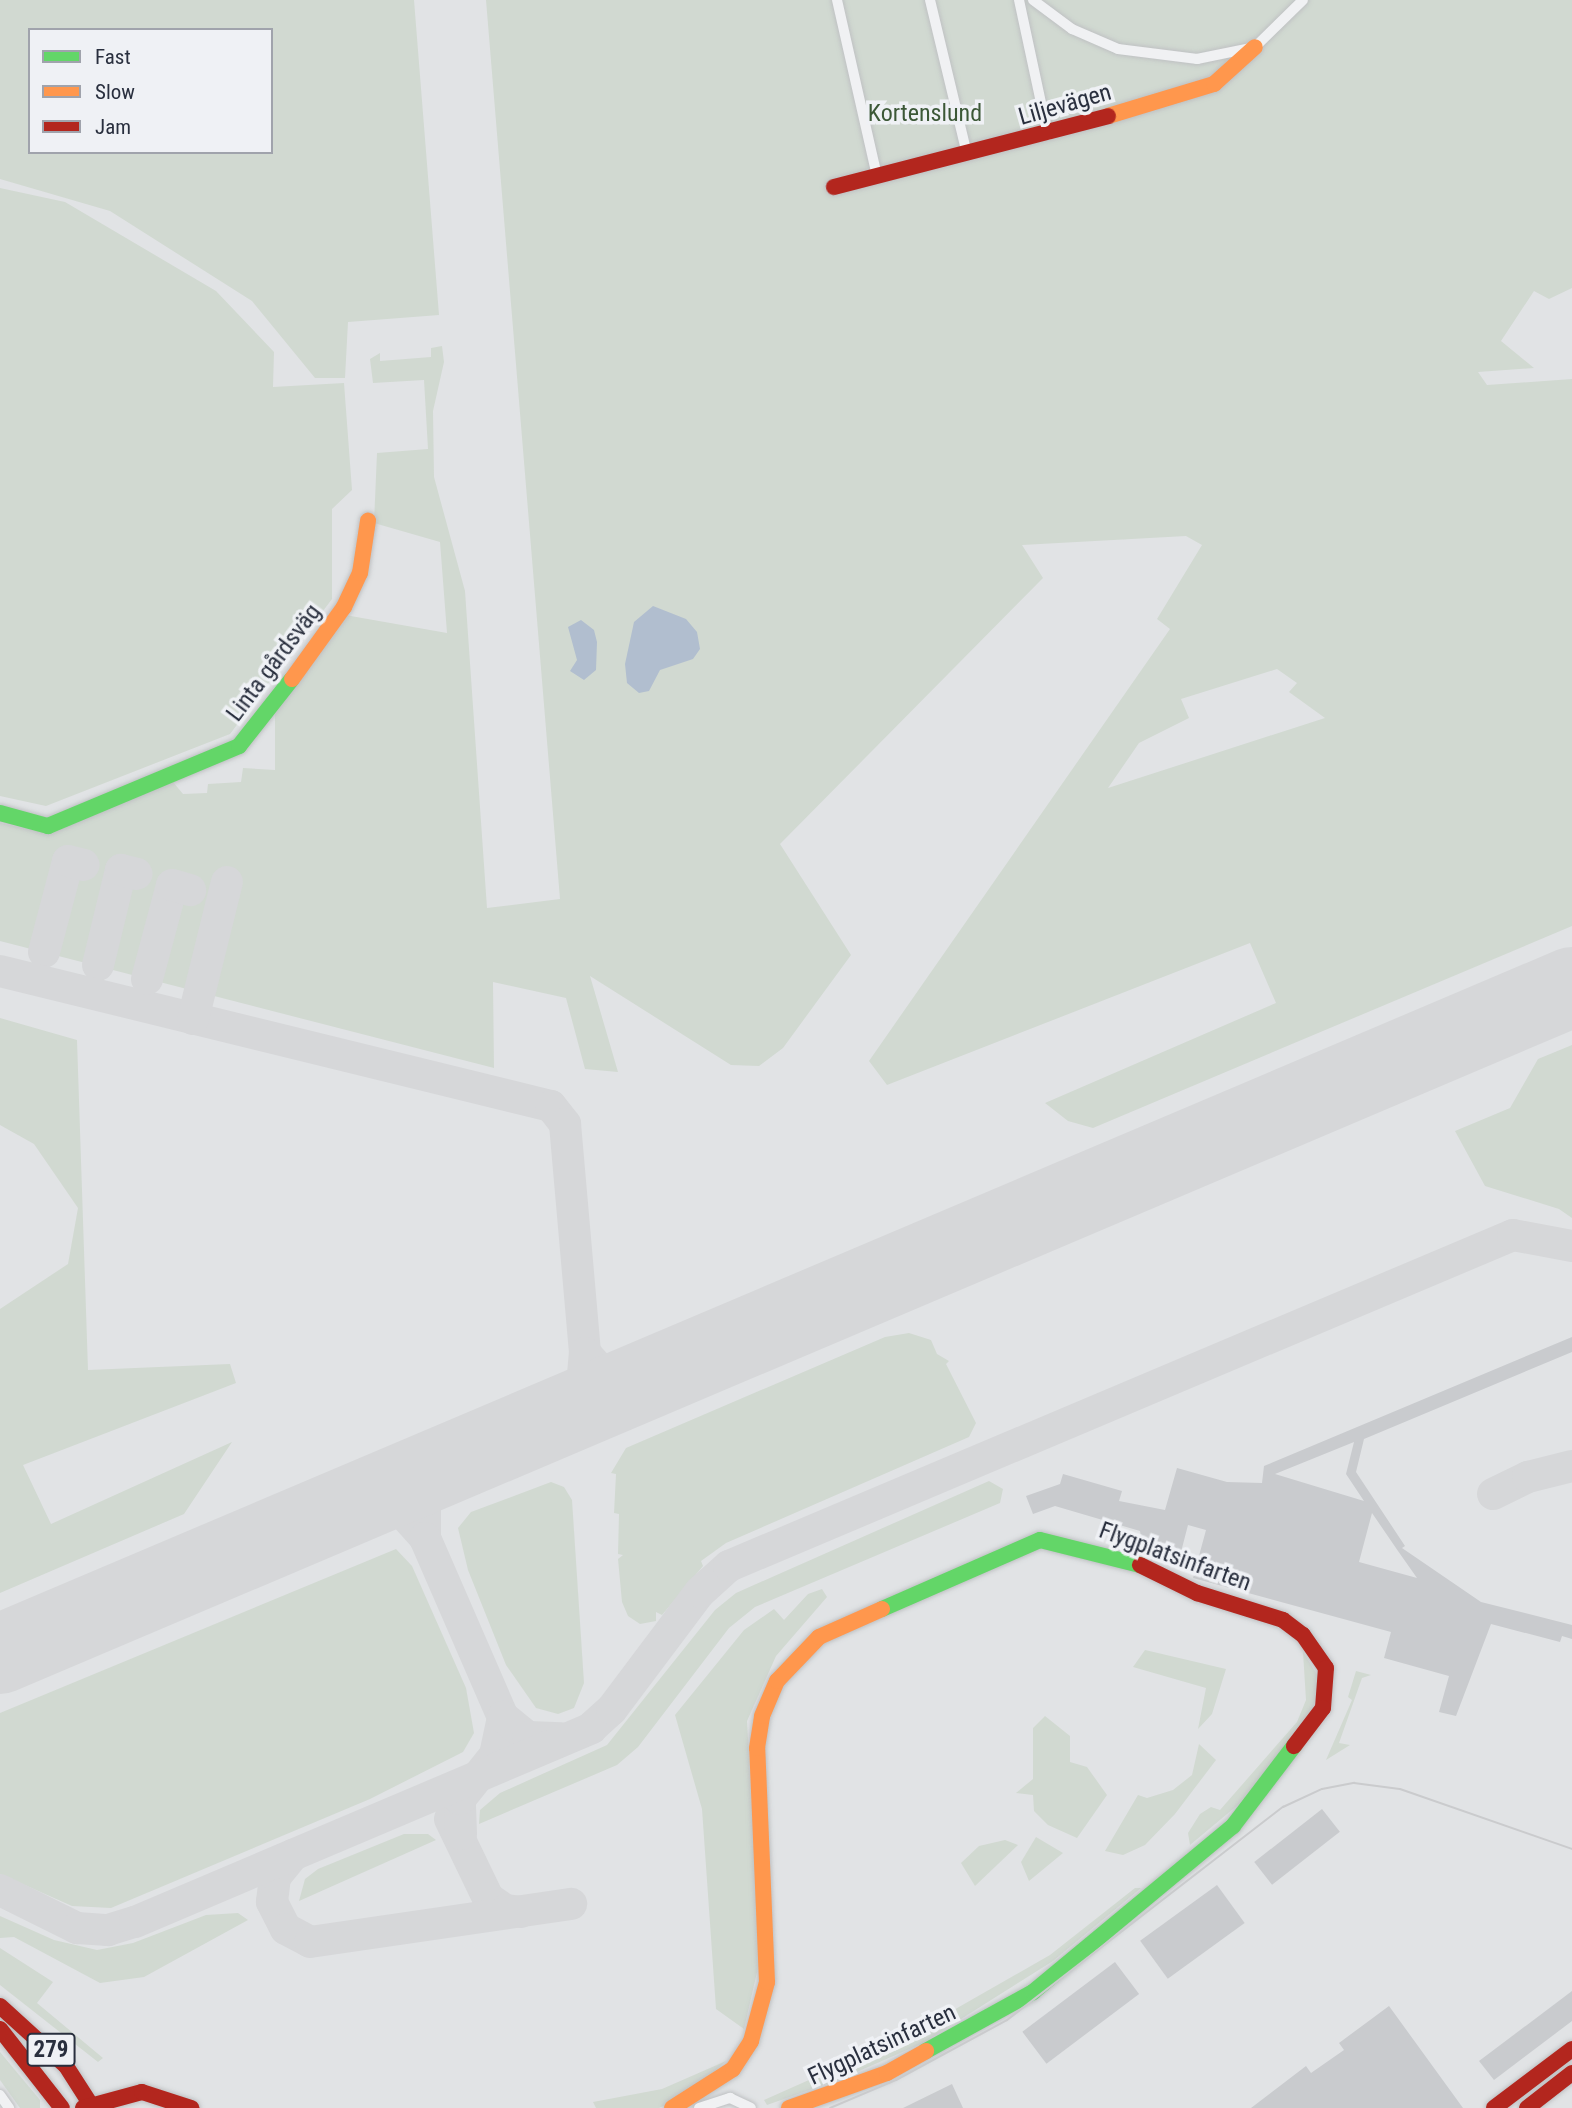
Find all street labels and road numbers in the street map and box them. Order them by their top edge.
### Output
street label: Liljevägen [1015,78,1115,132]
street label: Linta gårdsväg [221,599,327,727]
street label: Flygplatsinfarten [1095,1516,1255,1598]
street label: Flygplatsinfarten [804,1998,960,2092]
road number: 279 [26,2030,76,2070]

